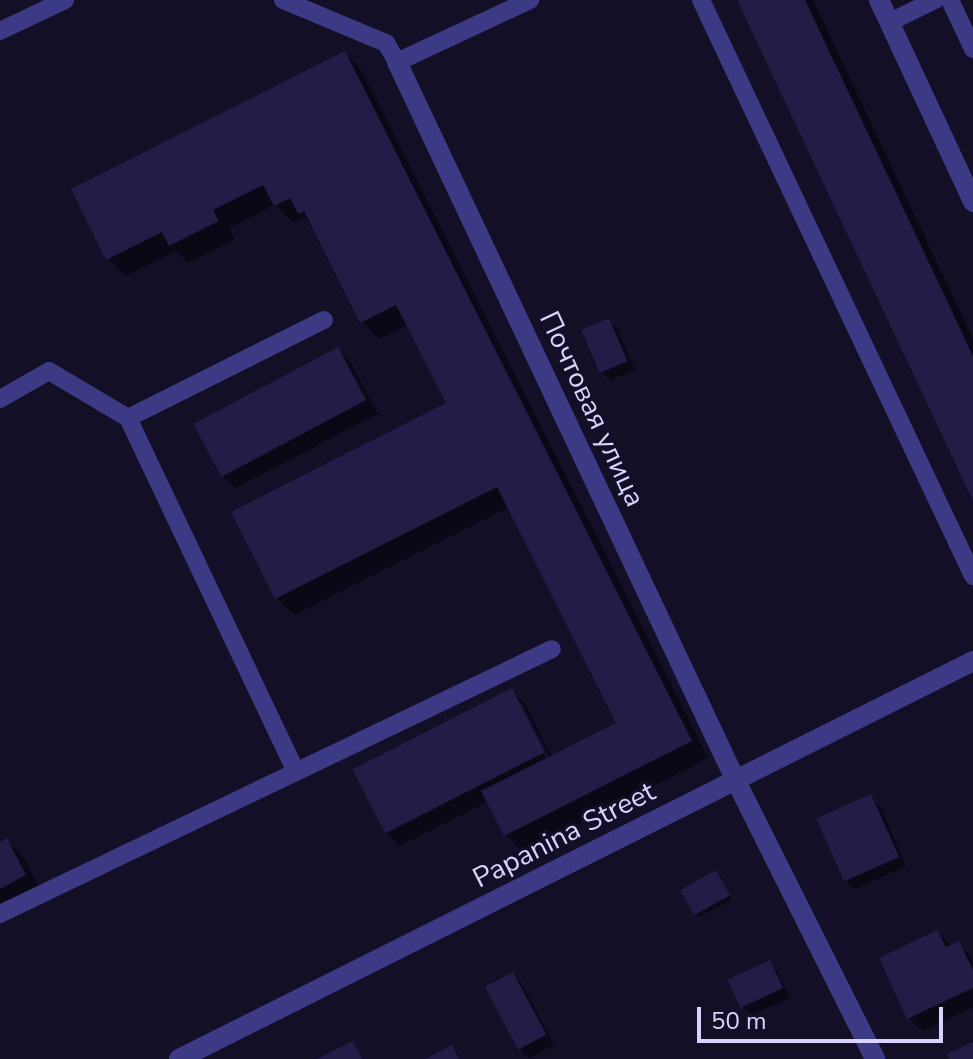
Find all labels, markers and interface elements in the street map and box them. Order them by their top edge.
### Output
street label: Почтовая улица [532,306,652,512]
street label: Papanina Street [467,775,661,895]
scale bar [701,991,947,1041]
text: 50 m [711,1005,767,1037]

